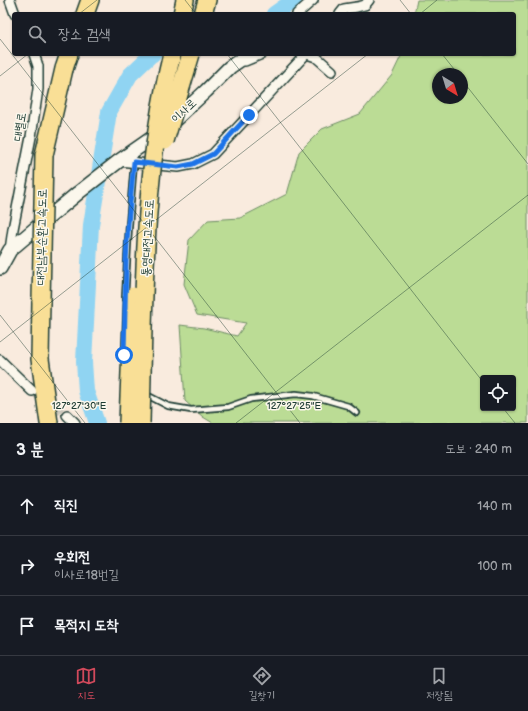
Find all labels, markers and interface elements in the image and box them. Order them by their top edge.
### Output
search box [12,12,516,56]
icon: search [26,23,48,45]
text: 장소 검색 [58,25,110,44]
north arrow [432,68,468,104]
street label: 이사로 [168,96,200,126]
route end [240,106,258,124]
street label: 대별로 [10,112,30,142]
street label: 대전남부순환고속도로 [34,189,50,285]
street label: 통영대전고속도로 [138,199,158,277]
route start [115,346,133,364]
map controls [480,375,516,411]
button: locate [480,375,516,411]
text: 127°27'30"E [52,400,107,412]
text: 127°27'25"E [267,400,322,412]
text: 3 분 [16,440,44,460]
text: 도보 · 240 m [445,441,512,457]
icon: ahead [16,495,38,517]
text: 직진 [54,496,78,515]
text: 140 m [477,498,512,514]
text: 우회전 [54,548,90,567]
icon: right [16,555,38,577]
text: 100 m [477,558,512,574]
text: 이사로18번길 [54,567,119,583]
icon: arrive [16,615,38,637]
text: 목적지 도착 [54,616,118,635]
tab: 지도 [75,665,97,703]
tab: 길찾기 [248,665,275,703]
tab: 저장됨 [426,665,453,703]

